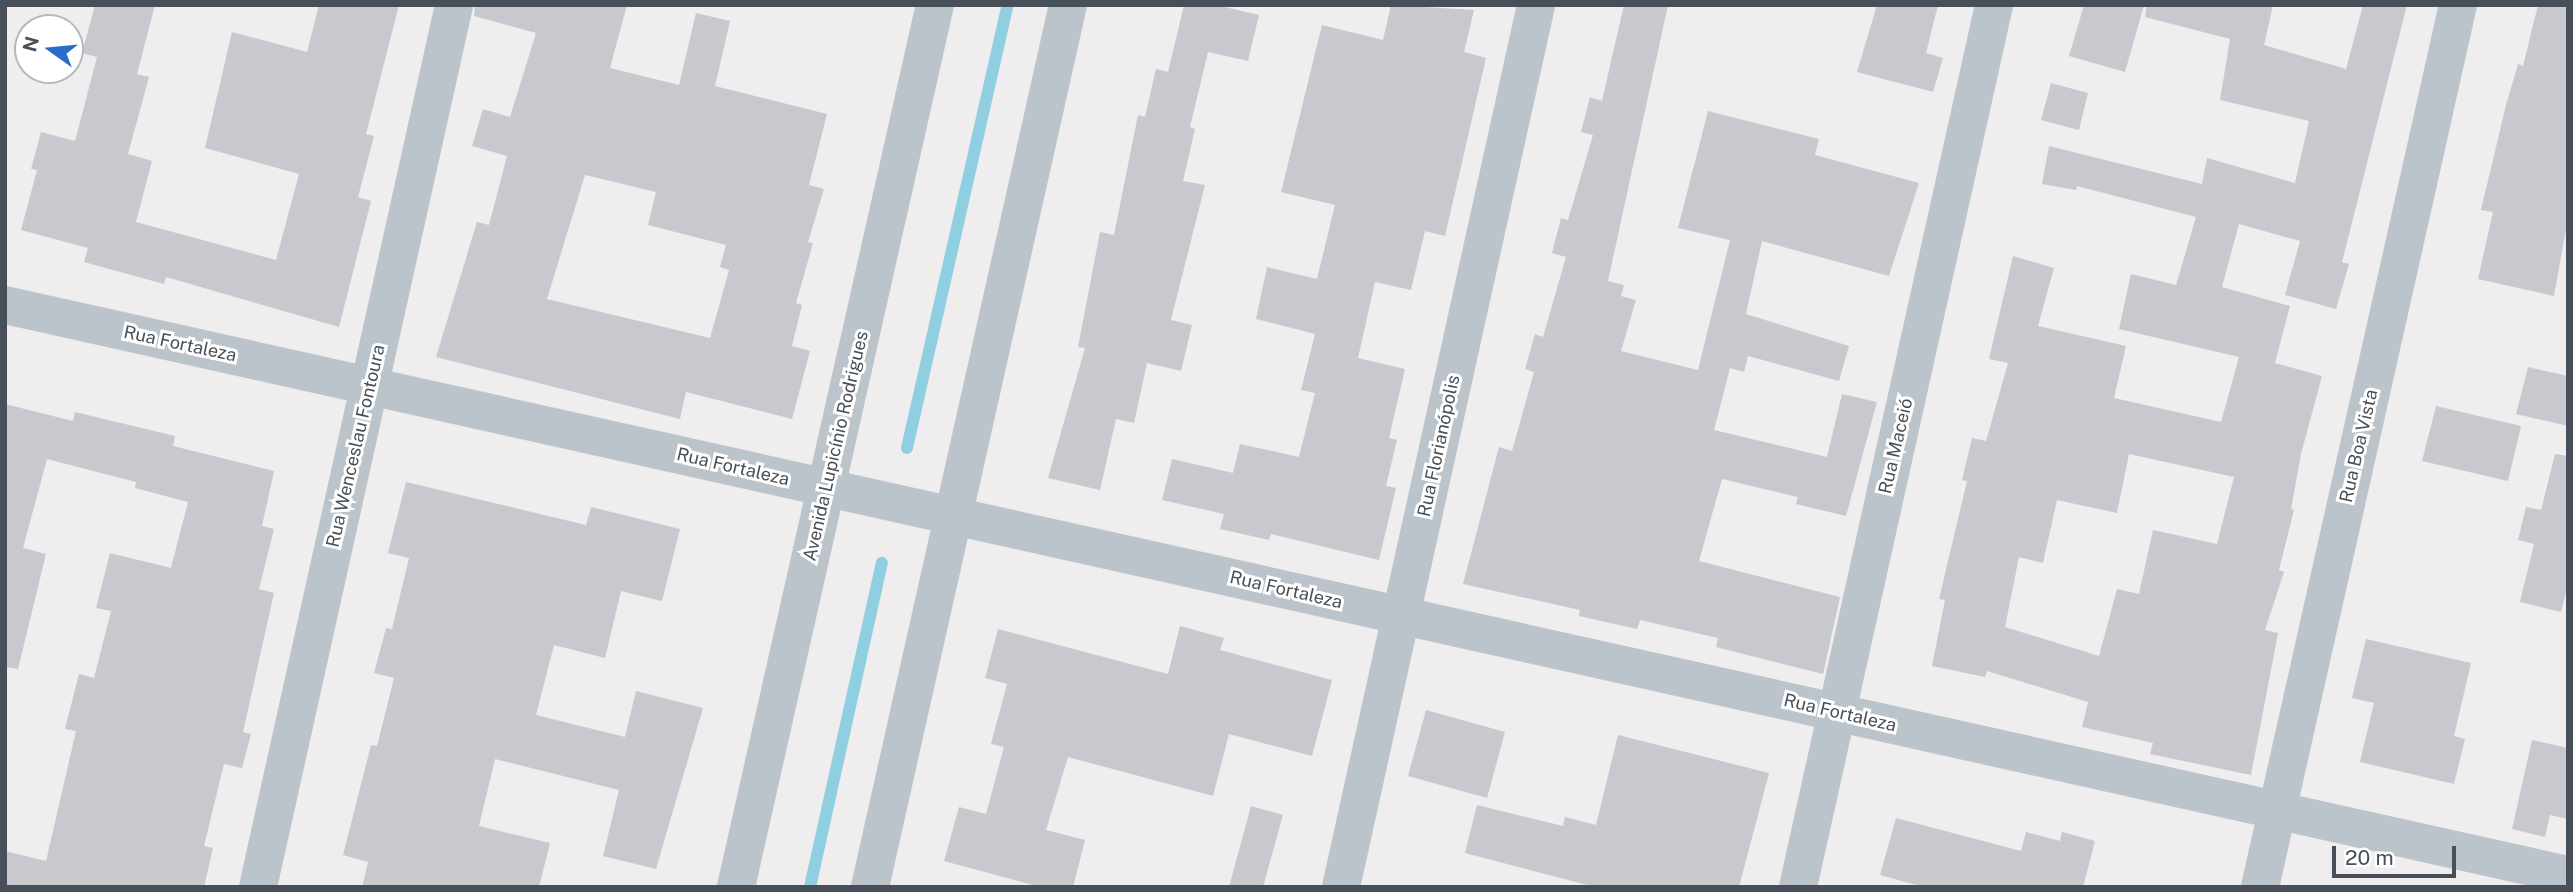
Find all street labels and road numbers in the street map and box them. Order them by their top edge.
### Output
street label: Rua Fortaleza [122,322,238,366]
street label: Avenida Lupicínio Rodrigues [799,329,873,563]
street label: Rua Wenceslau Fontoura [322,342,390,550]
street label: Rua Florianópolis [1413,373,1465,519]
street label: Rua Boa Vista [2335,387,2383,505]
street label: Rua Maceió [1875,396,1917,496]
street label: Rua Fortaleza [675,444,791,490]
street label: Rua Fortaleza [1228,567,1344,613]
street label: Rua Fortaleza [1782,690,1898,736]

